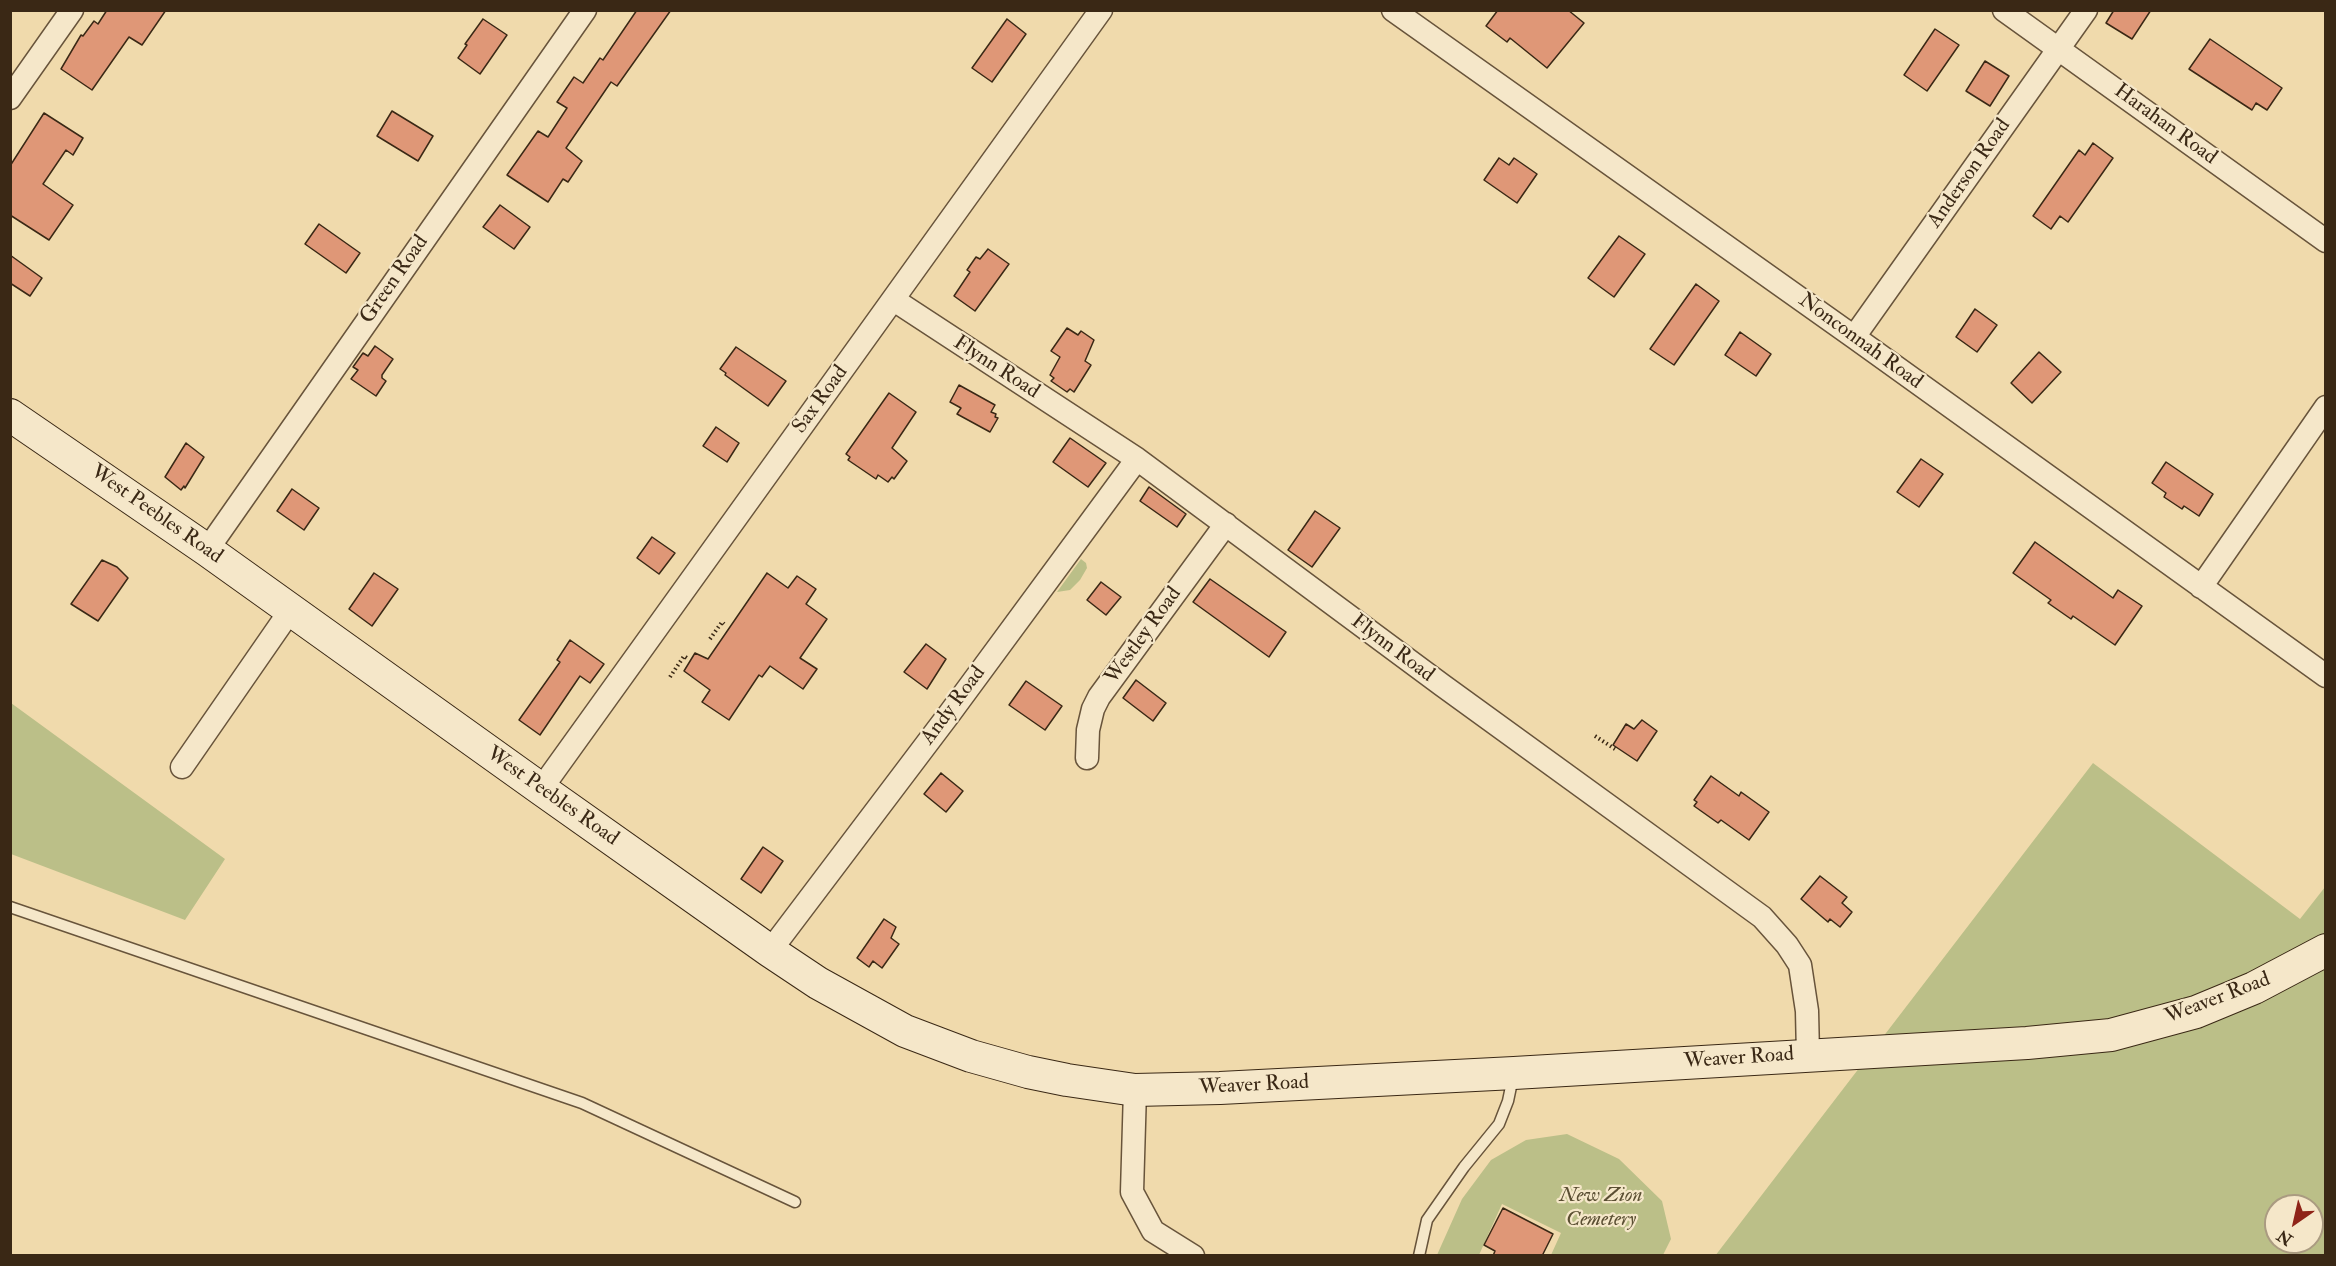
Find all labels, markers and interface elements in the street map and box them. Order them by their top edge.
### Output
street label: Harahan Road [2109,79,2221,171]
street label: Anderson Road [1923,115,2017,233]
street label: Green Road [355,231,435,329]
street label: Nonconnah Road [1793,289,1927,395]
street label: Flynn Road [948,331,1044,405]
street label: Sax Road [788,361,854,439]
street label: West Peebles Road [85,460,227,570]
street label: Westley Road [1100,583,1188,689]
street label: Flynn Road [1345,610,1439,688]
street label: Andy Road [916,662,992,750]
street label: West Peebles Road [481,742,623,852]
street label: Weaver Road [2162,967,2274,1031]
street label: Weaver Road [1683,1043,1795,1075]
street label: Weaver Road [1198,1071,1310,1101]
park label: New Zion Cemetery [1560,1183,1642,1233]
north arrow [2264,1194,2324,1254]
text: N [2274,1225,2297,1250]

